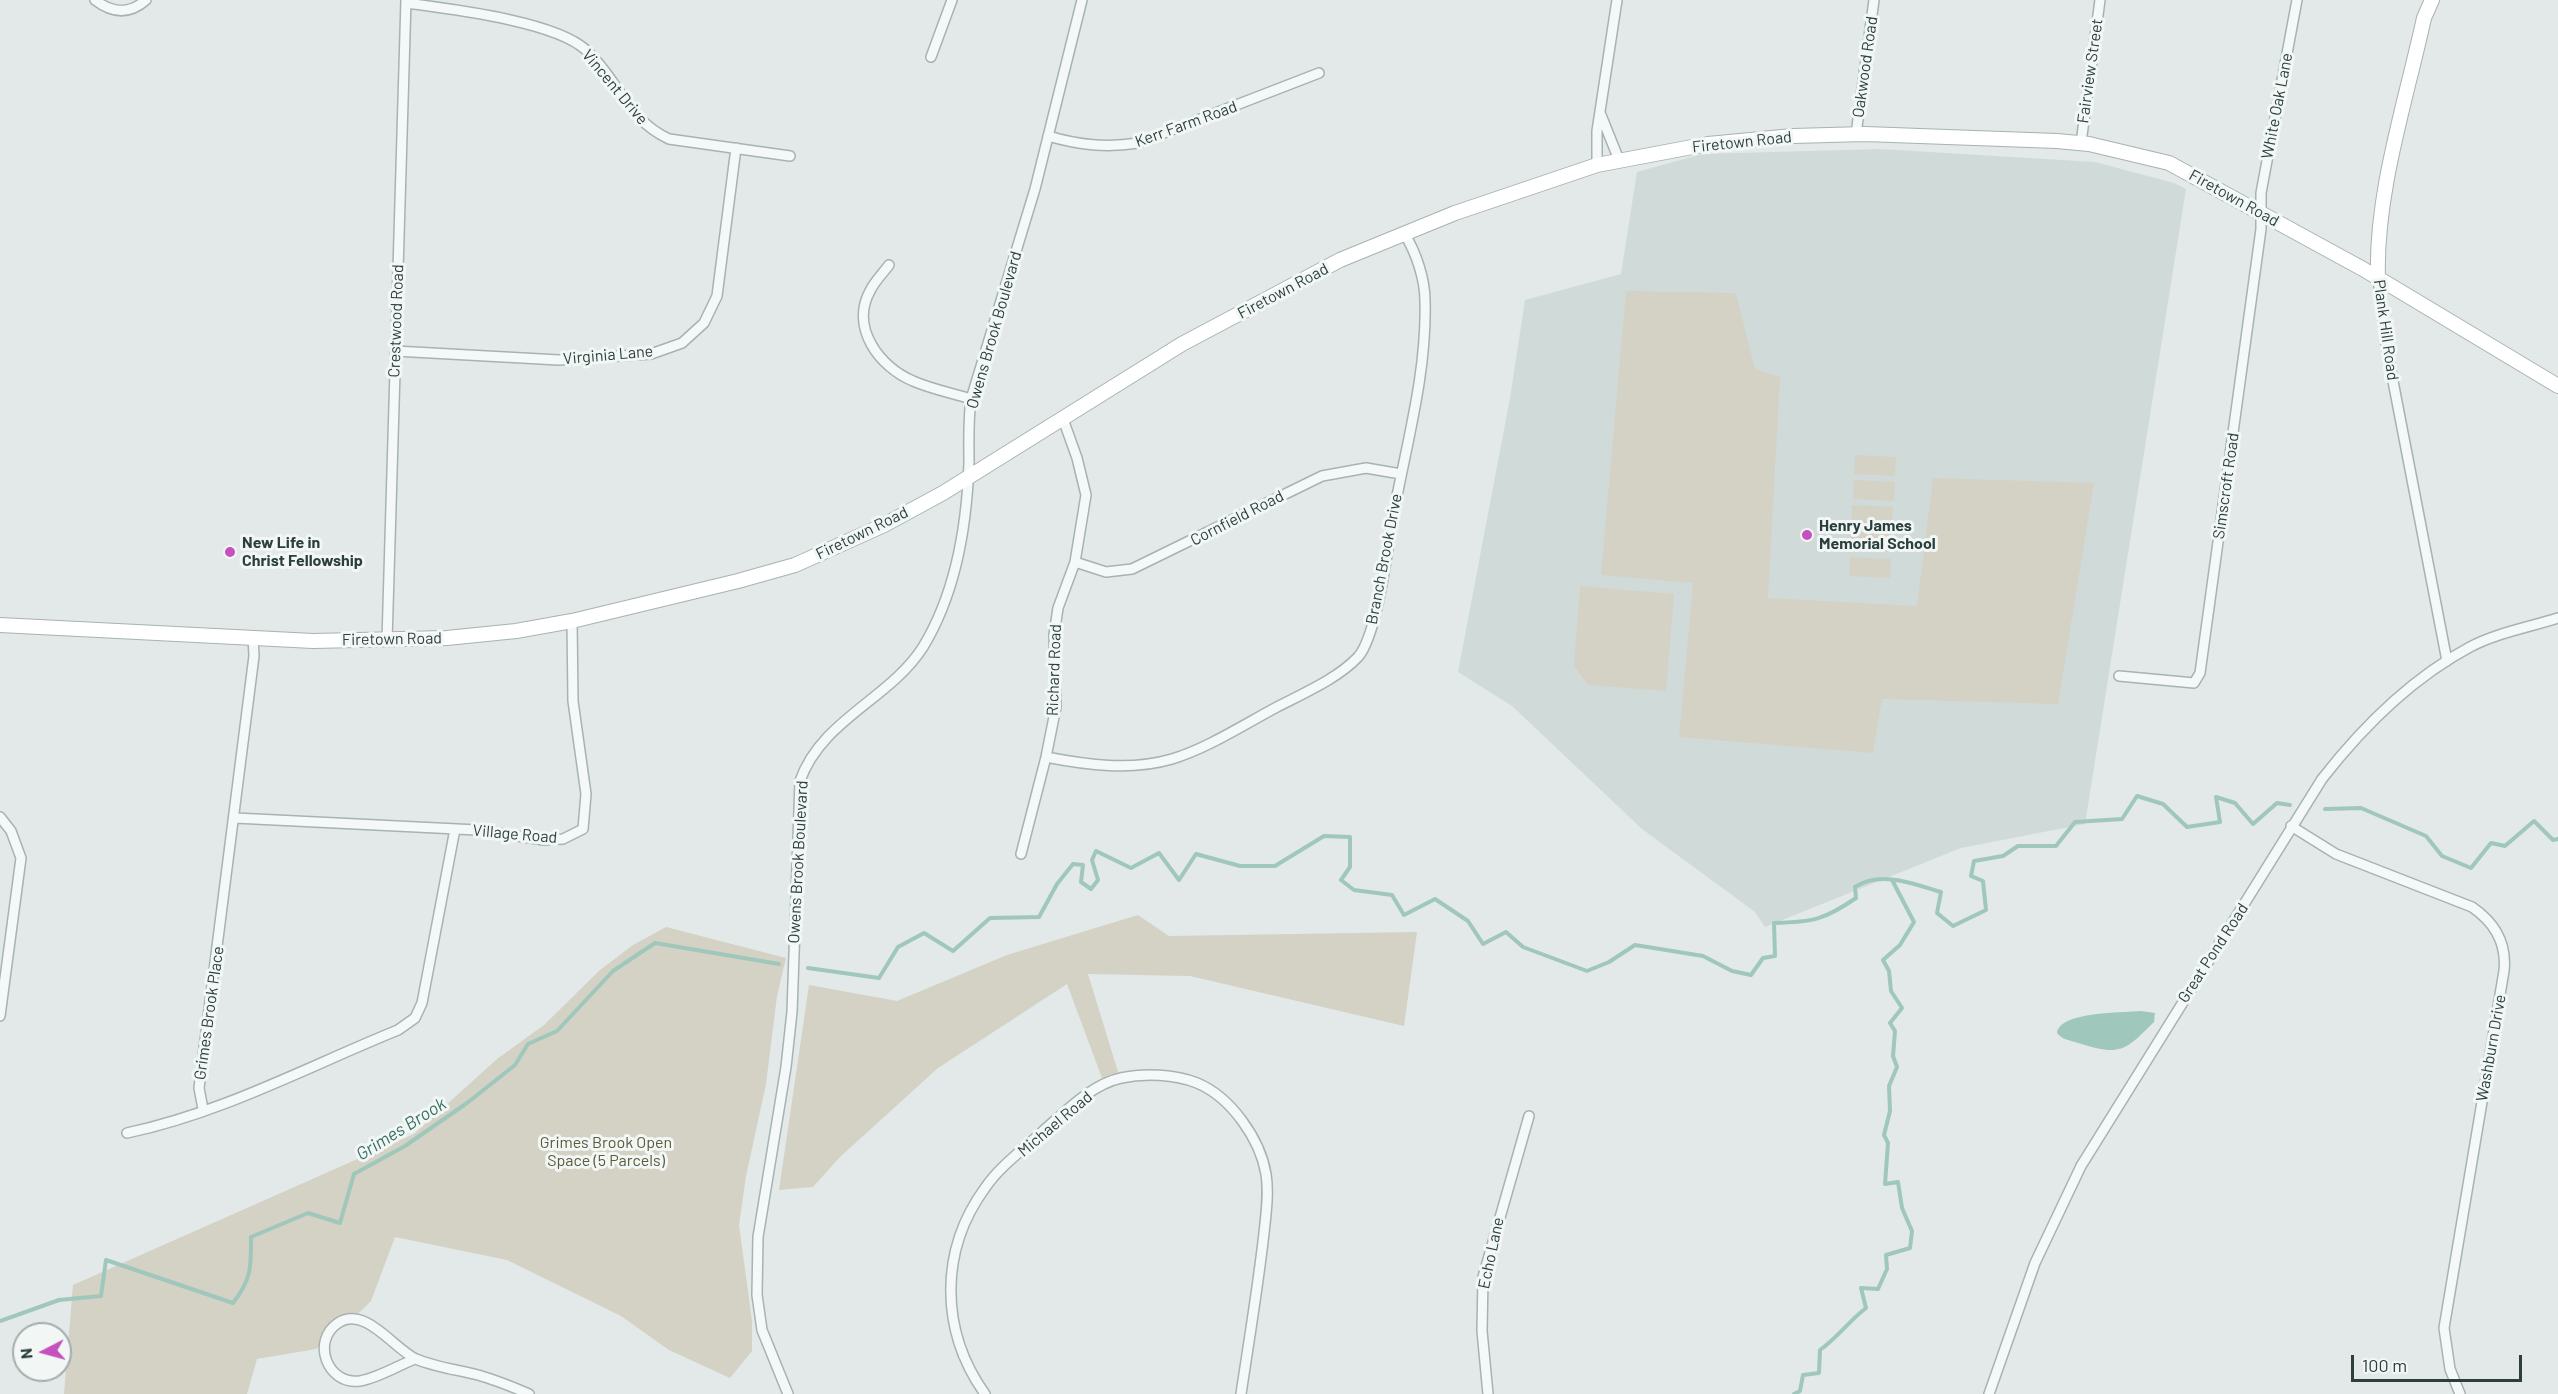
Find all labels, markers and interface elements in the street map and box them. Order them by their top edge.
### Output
street label: Oakwood Road [1848,15,1882,119]
street label: Fairview Street [2073,17,2107,125]
street label: Vincent Drive [578,46,652,128]
street label: White Oak Lane [2257,51,2297,161]
street label: Kerr Farm Road [1132,97,1240,151]
street label: Firetown Road [1691,127,1793,157]
street label: Firetown Road [2186,165,2282,231]
street label: Owens Brook Boulevard [962,249,1026,411]
street label: Firetown Road [1234,259,1332,323]
street label: Crestwood Road [384,264,408,378]
street label: Plank Hill Road [2369,278,2403,382]
street label: Virginia Lane [562,342,654,368]
street label: Simscroft Road [2209,432,2243,540]
street label: Cornfield Road [1187,486,1287,550]
street label: Branch Brook Drive [1362,492,1406,626]
street label: Firetown Road [813,502,911,564]
place label: Henry James Memorial School [1819,516,1936,554]
marker: Henry James Memorial School [1800,528,1814,542]
place label: New Life in Christ Fellowship [242,533,363,571]
marker: New Life in Christ Fellowship [223,545,237,559]
street label: Richard Road [1043,624,1065,716]
street label: Firetown Road [342,629,442,649]
street label: Owens Brook Boulevard [784,780,812,944]
street label: Village Road [472,821,558,847]
street label: Great Pond Road [2174,900,2252,1006]
street label: Grimes Brook Place [190,945,228,1081]
street label: Washburn Drive [2472,993,2510,1103]
street label: Michael Road [1014,1087,1096,1161]
water label: Grimes Brook [352,1093,450,1165]
park label: Grimes Brook Open Space (5 Parcels) [540,1133,672,1171]
street label: Echo Lane [1474,1215,1508,1291]
north arrow [12,1322,72,1382]
scale bar [2354,1343,2525,1381]
text: N [16,1347,36,1360]
text: 100 m [2362,1354,2407,1376]

